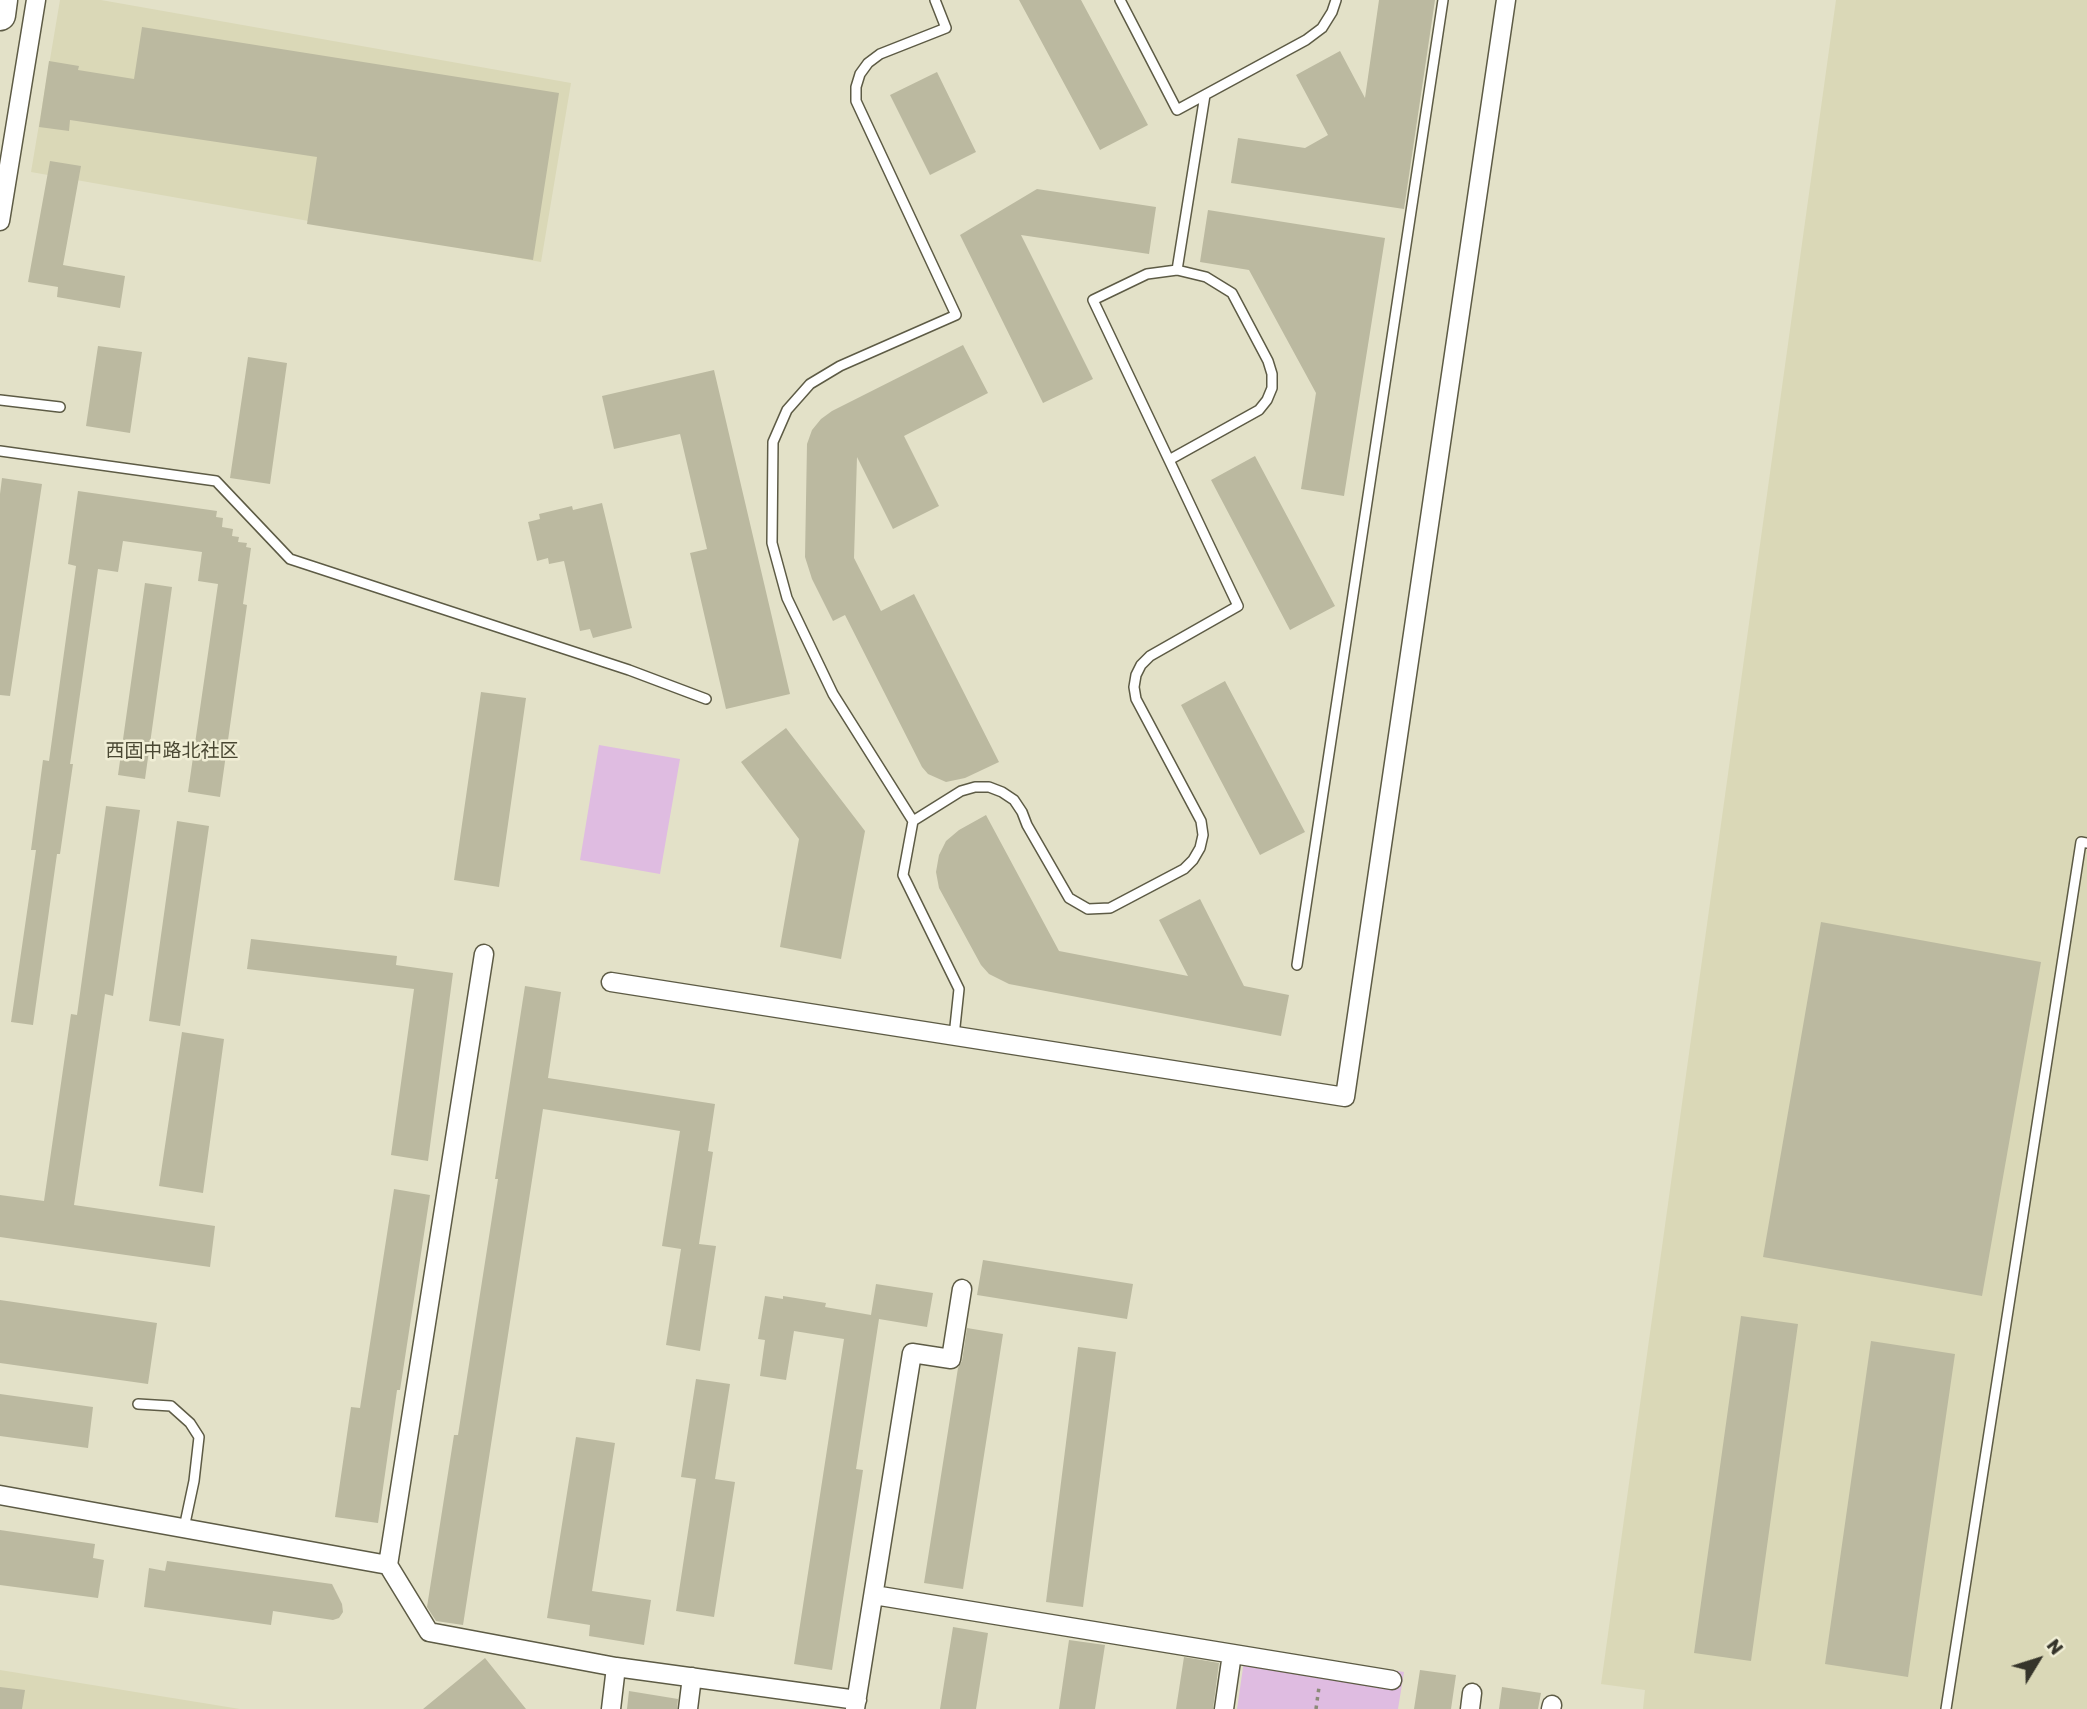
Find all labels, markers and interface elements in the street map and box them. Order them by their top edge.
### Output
district label: 西固中路北社区 [106,741,238,763]
north arrow [2003,1625,2073,1695]
text: N [2042,1634,2068,1659]

